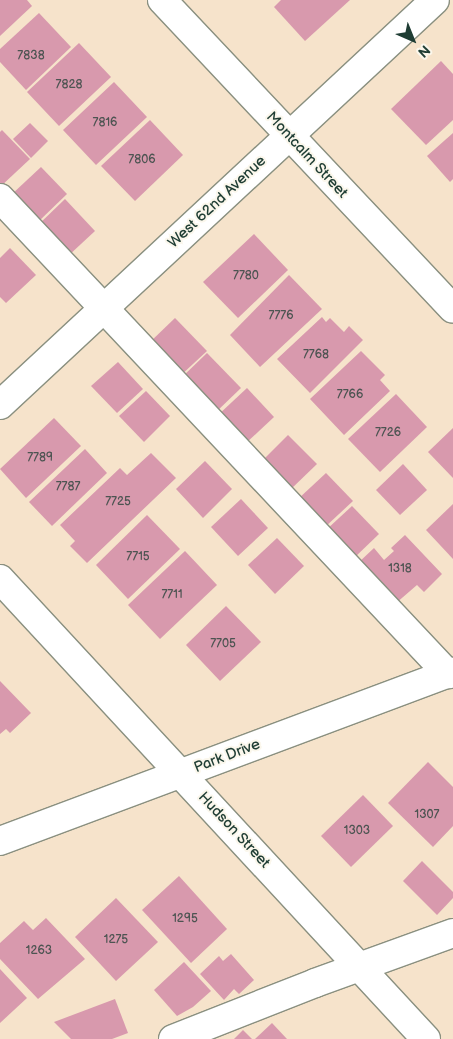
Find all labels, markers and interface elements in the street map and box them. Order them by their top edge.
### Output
north arrow [388,15,438,65]
text: N [414,41,433,61]
house number: 7838 [17,49,45,63]
house number: 7828 [56,78,82,92]
street label: Montcalm Street [262,108,352,202]
house number: 7816 [93,116,117,130]
street label: West 62nd Avenue [164,152,270,252]
house number: 7806 [128,153,156,167]
house number: 7780 [233,269,259,283]
house number: 7776 [268,309,294,323]
house number: 7768 [303,348,329,362]
house number: 7766 [337,388,363,402]
house number: 7726 [375,426,401,440]
house number: 7789 [27,451,53,465]
house number: 7787 [56,480,80,494]
house number: 7725 [105,495,131,509]
house number: 7715 [126,550,150,564]
house number: 1318 [388,562,412,576]
house number: 7711 [161,588,183,602]
house number: 7705 [210,637,236,651]
street label: Park Drive [191,735,263,777]
street label: Hudson Street [194,788,274,872]
house number: 1307 [415,808,439,822]
house number: 1303 [344,824,370,838]
house number: 1295 [172,912,198,926]
house number: 1275 [104,933,128,947]
house number: 1263 [26,944,52,958]

